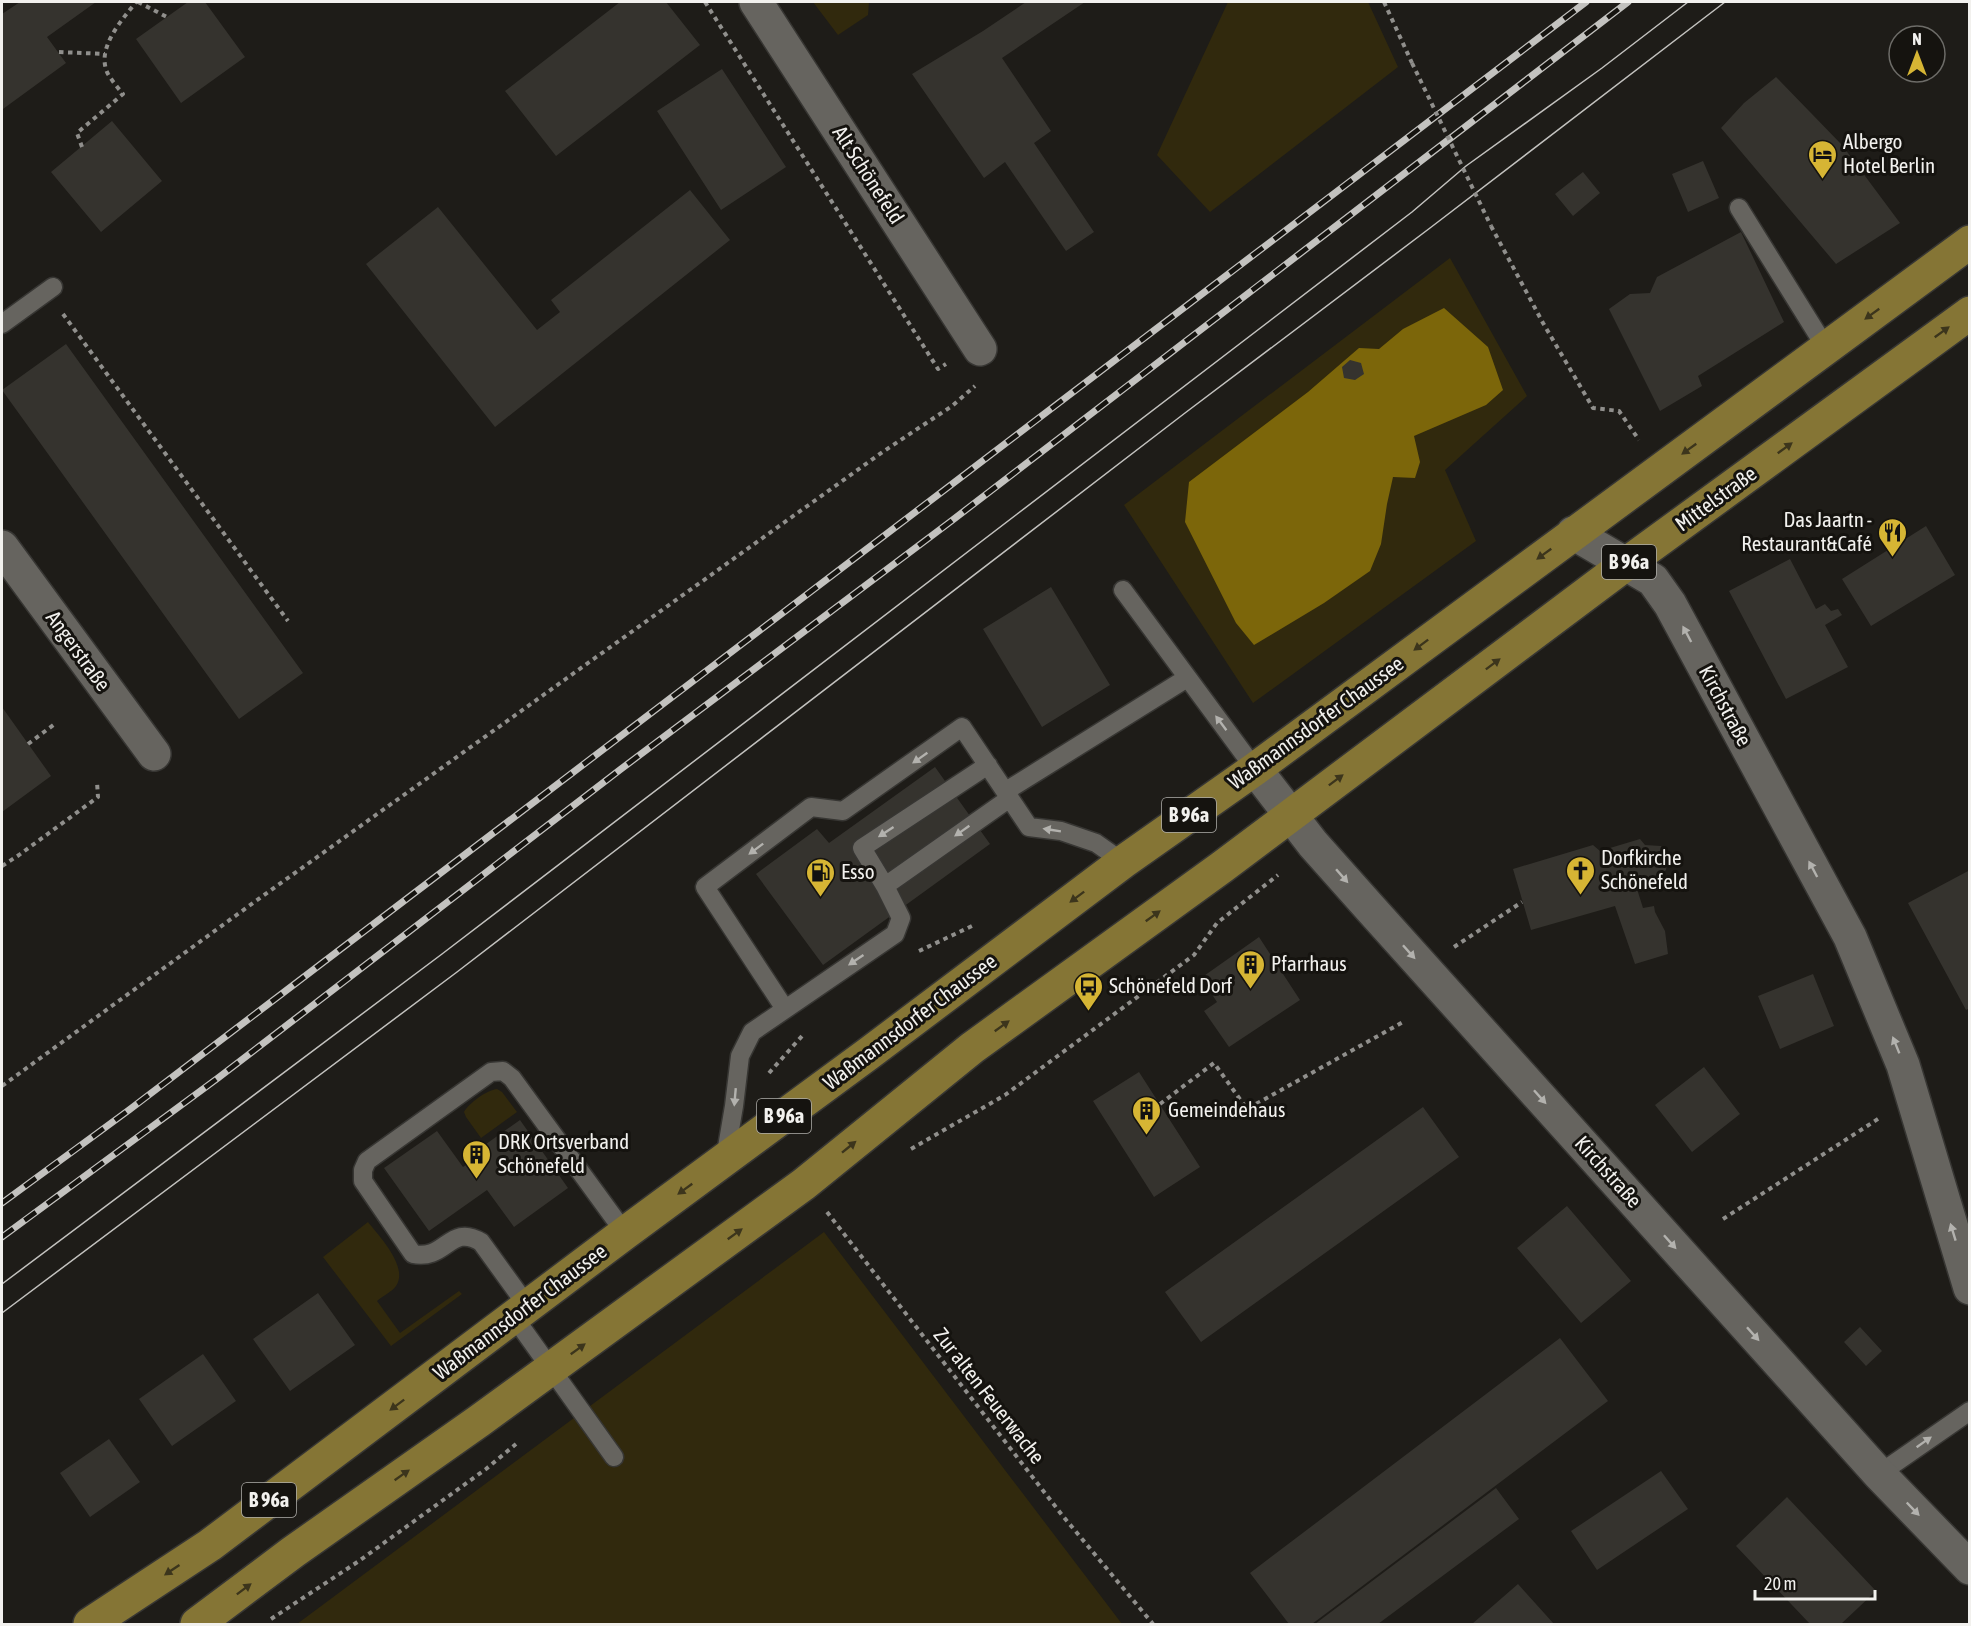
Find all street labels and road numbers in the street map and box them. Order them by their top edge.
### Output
street label: Alt Schönefeld [828,121,909,228]
street label: Mittelstraße [1670,461,1761,536]
road number: B 96a [1602,545,1656,579]
street label: Angerstraße [42,606,116,695]
street label: Waßmannsdorfer Chaussee [1223,651,1408,794]
street label: Kirchstraße [1695,661,1757,750]
road number: B 96a [1162,798,1216,832]
street label: Waßmannsdorfer Chaussee [818,948,1001,1094]
road number: B 96a [757,1099,811,1133]
street label: Kirchstraße [1570,1131,1647,1212]
street label: Waßmannsdorfer Chaussee [428,1238,611,1384]
street label: Zur alten Feuerwache [929,1323,1050,1468]
road number: B 96a [242,1483,296,1517]

